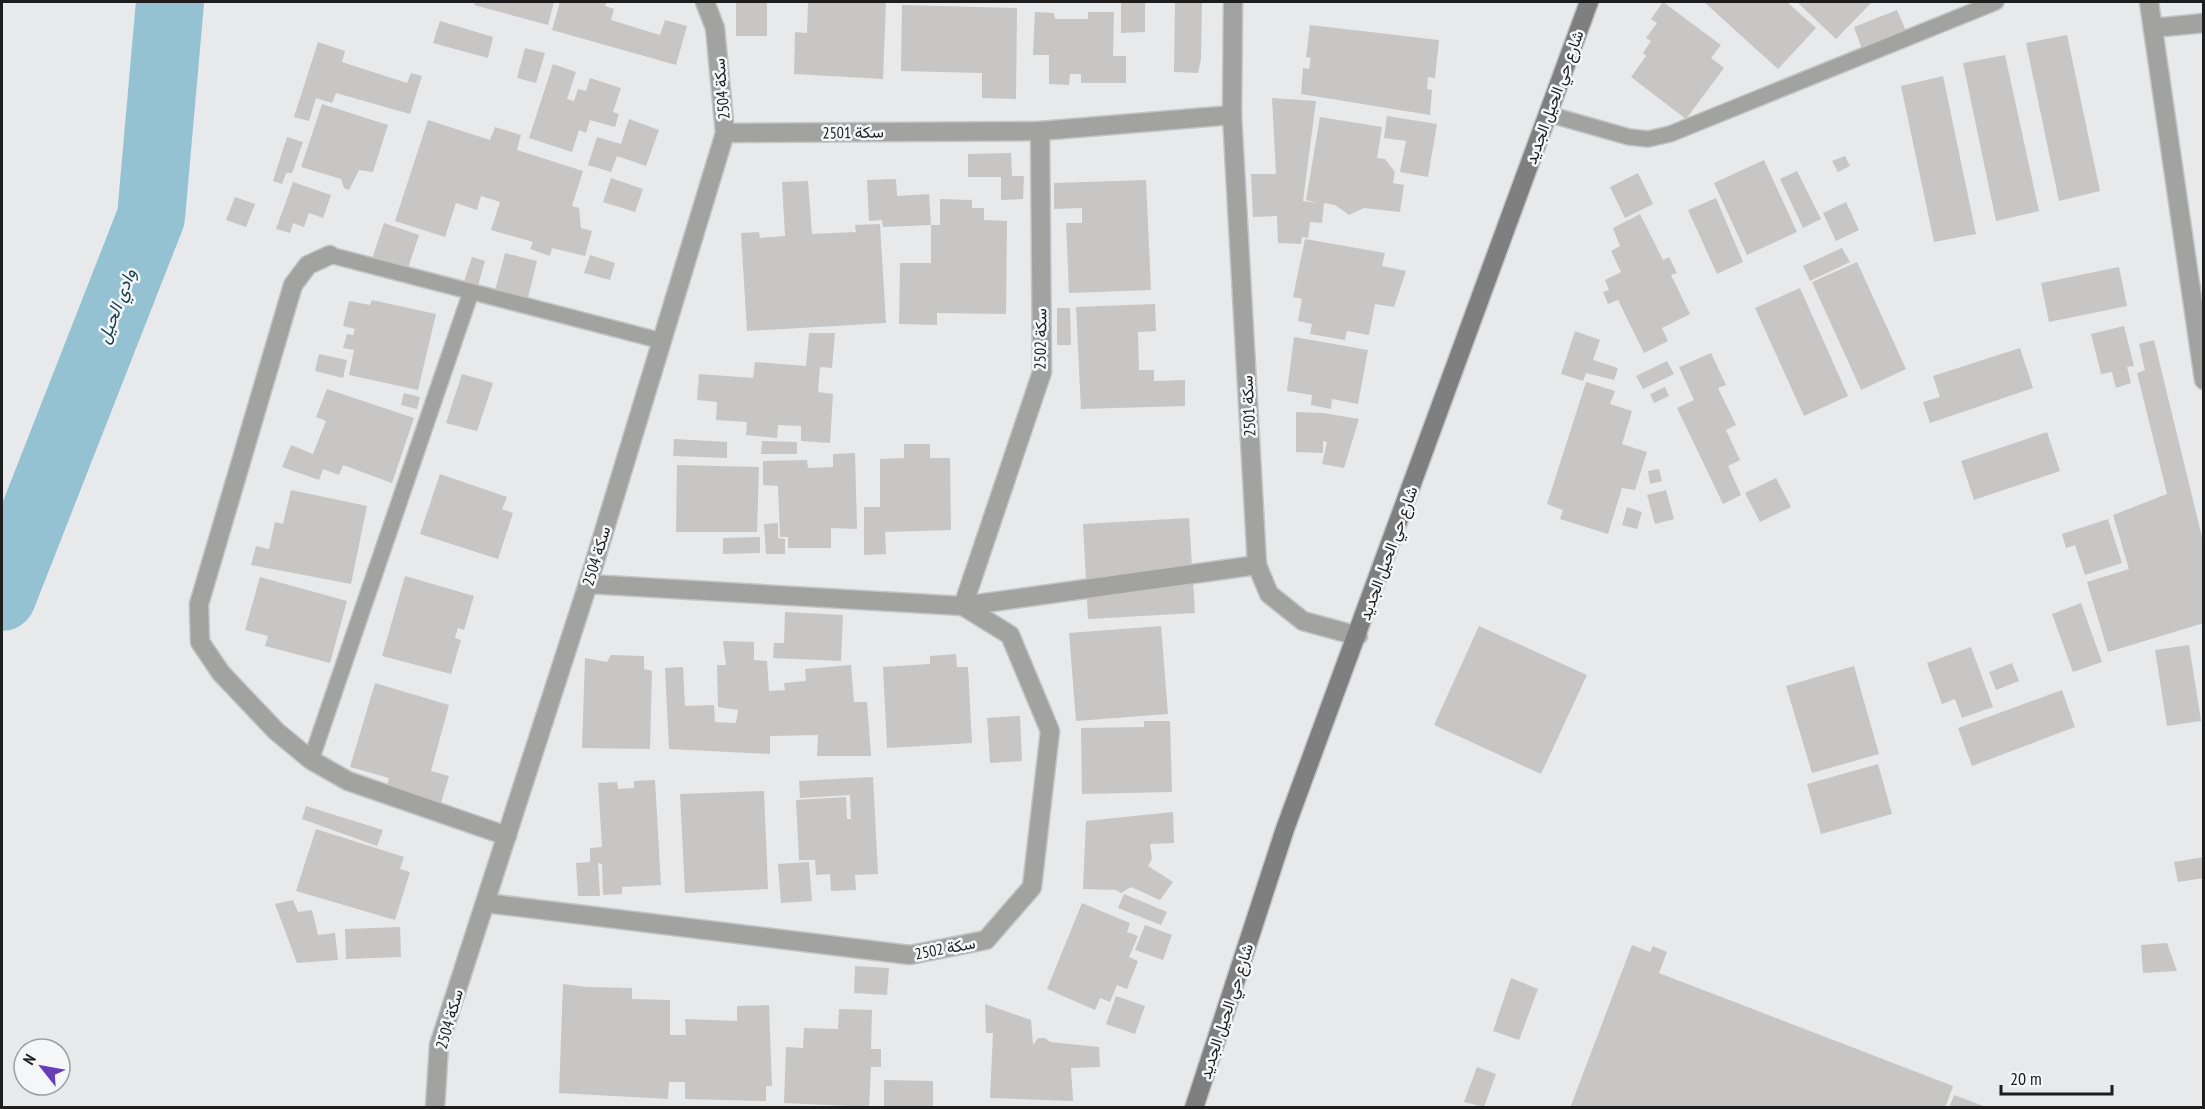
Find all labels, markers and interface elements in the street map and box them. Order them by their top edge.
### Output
street label: شارع حي الحيل الجديد [1520,27,1591,168]
street label: سكة 2504 [708,58,734,120]
street label: سكة 2501 [822,121,884,143]
water label: وادي الحيل [91,265,144,348]
street label: سكة 2502 [1029,308,1051,370]
street label: سكة 2501 [1236,375,1260,437]
street label: شارع حي الحيل الجديد [1354,483,1425,624]
street label: سكة 2504 [577,524,615,588]
street label: سكة 2502 [913,932,977,964]
street label: شارع حي الحيل الجديد [1195,941,1261,1082]
street label: سكة 2504 [431,987,467,1051]
north arrow [12,1037,72,1097]
text: N [18,1050,40,1068]
scale bar [2001,1058,2112,1096]
text: 20 m [2010,1067,2042,1090]

